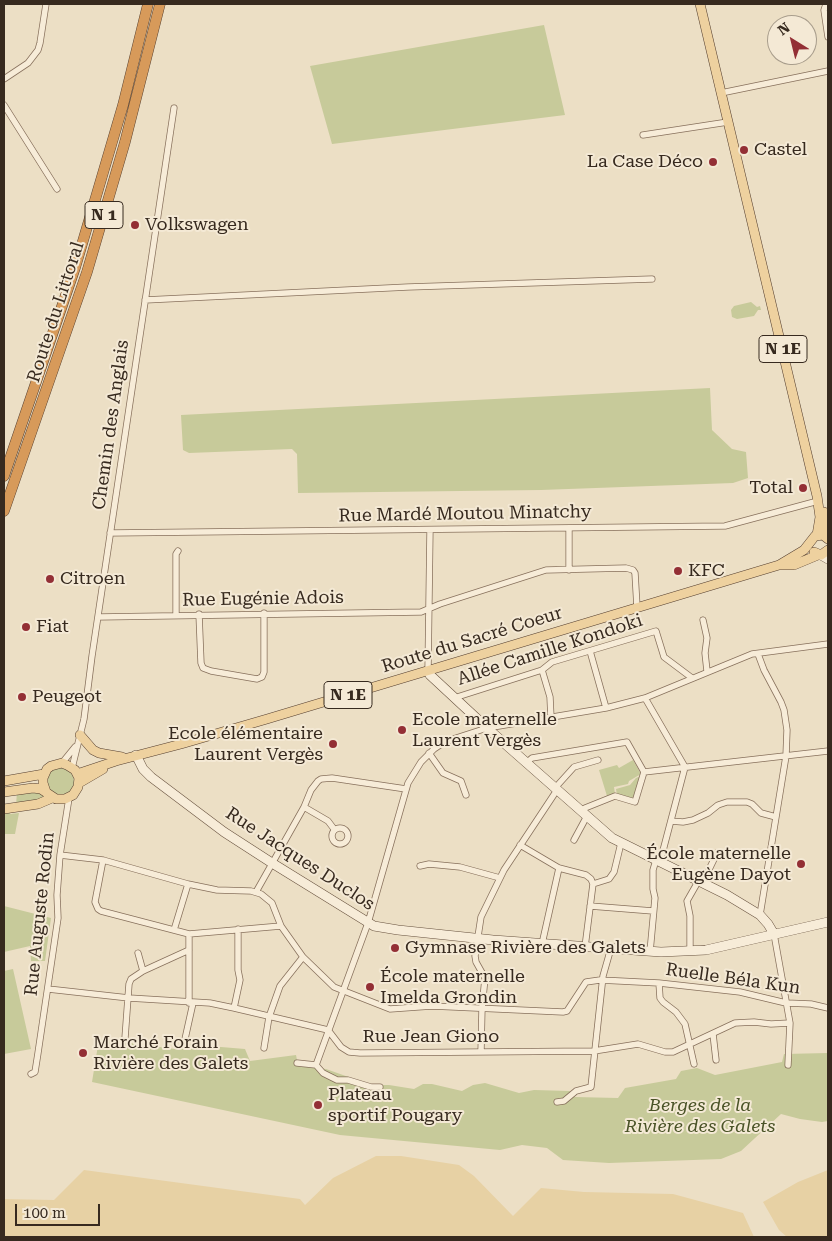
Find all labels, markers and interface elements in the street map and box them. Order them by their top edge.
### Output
north arrow [767,15,817,65]
text: N [775,19,793,38]
place label: Castel [754,139,807,161]
marker: Castel [738,144,750,156]
place label: La Case Déco [587,151,703,173]
marker: La Case Déco [707,156,719,168]
road number: N 1 [85,202,123,228]
place label: Volkswagen [145,214,249,236]
marker: Volkswagen [129,219,141,231]
street label: Route du Littoral [23,239,89,385]
road number: N 1E [759,336,807,362]
street label: Chemin des Anglais [88,339,134,511]
place label: Total [749,477,793,499]
marker: Total [797,482,809,494]
street label: Rue Mardé Moutou Minatchy [338,501,592,527]
place label: KFC [688,560,725,582]
marker: KFC [672,565,684,577]
place label: Citroen [60,568,125,590]
marker: Citroen [44,573,56,585]
street label: Rue Eugénie Adois [182,587,344,611]
street label: Route du Sacré Coeur [379,602,565,678]
street label: Allée Camille Kondoki [454,610,646,690]
place label: Fiat [36,616,69,638]
marker: Fiat [20,621,32,633]
road number: N 1E [324,682,372,708]
place label: Peugeot [32,686,102,708]
marker: Peugeot [16,691,28,703]
place label: Ecole maternelle Laurent Vergès [412,709,557,752]
place label: Ecole élémentaire Laurent Vergès [168,723,323,766]
marker: Ecole maternelle Laurent Vergès [396,724,408,736]
marker: Ecole élémentaire Laurent Vergès [327,738,339,750]
street label: Rue Jacques Duclos [221,803,379,915]
street label: Rue Auguste Rodin [21,831,59,997]
place label: École maternelle Eugène Dayot [646,843,791,886]
marker: École maternelle Eugène Dayot [795,858,807,870]
place label: Gymnase Rivière des Galets [405,937,646,959]
marker: Gymnase Rivière des Galets [389,942,401,954]
street label: Ruelle Béla Kun [664,959,802,999]
place label: École maternelle Imelda Grondin [380,966,525,1009]
marker: École maternelle Imelda Grondin [364,981,376,993]
street label: Rue Jean Giono [363,1026,499,1048]
place label: Marché Forain Rivière des Galets [93,1032,248,1074]
marker: Marché Forain Rivière des Galets [77,1047,89,1059]
place label: Plateau sportif Pougary [328,1084,462,1126]
park label: Berges de la Rivière des Galets [625,1095,775,1138]
marker: Plateau sportif Pougary [312,1099,324,1111]
scale bar [18,1194,102,1226]
text: 100 m [23,1204,66,1222]

